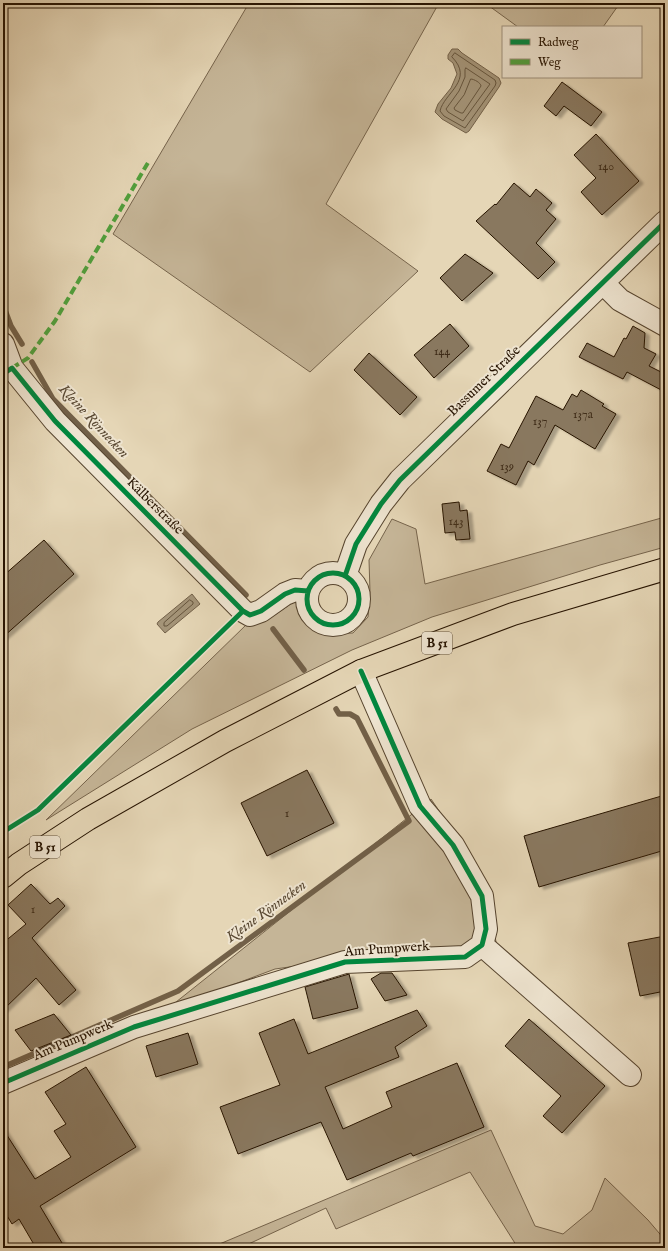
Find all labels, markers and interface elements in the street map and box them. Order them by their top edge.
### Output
legend [502,26,642,78]
text: Radweg [538,35,579,50]
text: Weg [538,55,561,70]
house number: 140 [598,159,614,174]
street label: Bassumer Straße [444,341,525,420]
house number: 144 [434,344,450,359]
water label: Kleine Rönnecken [54,379,133,462]
house number: 137a [573,407,594,422]
house number: 137 [533,414,547,429]
house number: 139 [500,459,514,474]
street label: Kälberstraße [123,474,188,539]
house number: 143 [449,514,463,529]
road number: B 51 [422,632,452,654]
house number: 1 [285,806,289,821]
road number: B 51 [30,836,60,858]
water label: Kleine Rönnecken [221,875,310,947]
house number: 1 [31,902,35,917]
street label: Am Pumpwerk [343,937,431,961]
street label: Am Pumpwerk [29,1015,116,1065]

